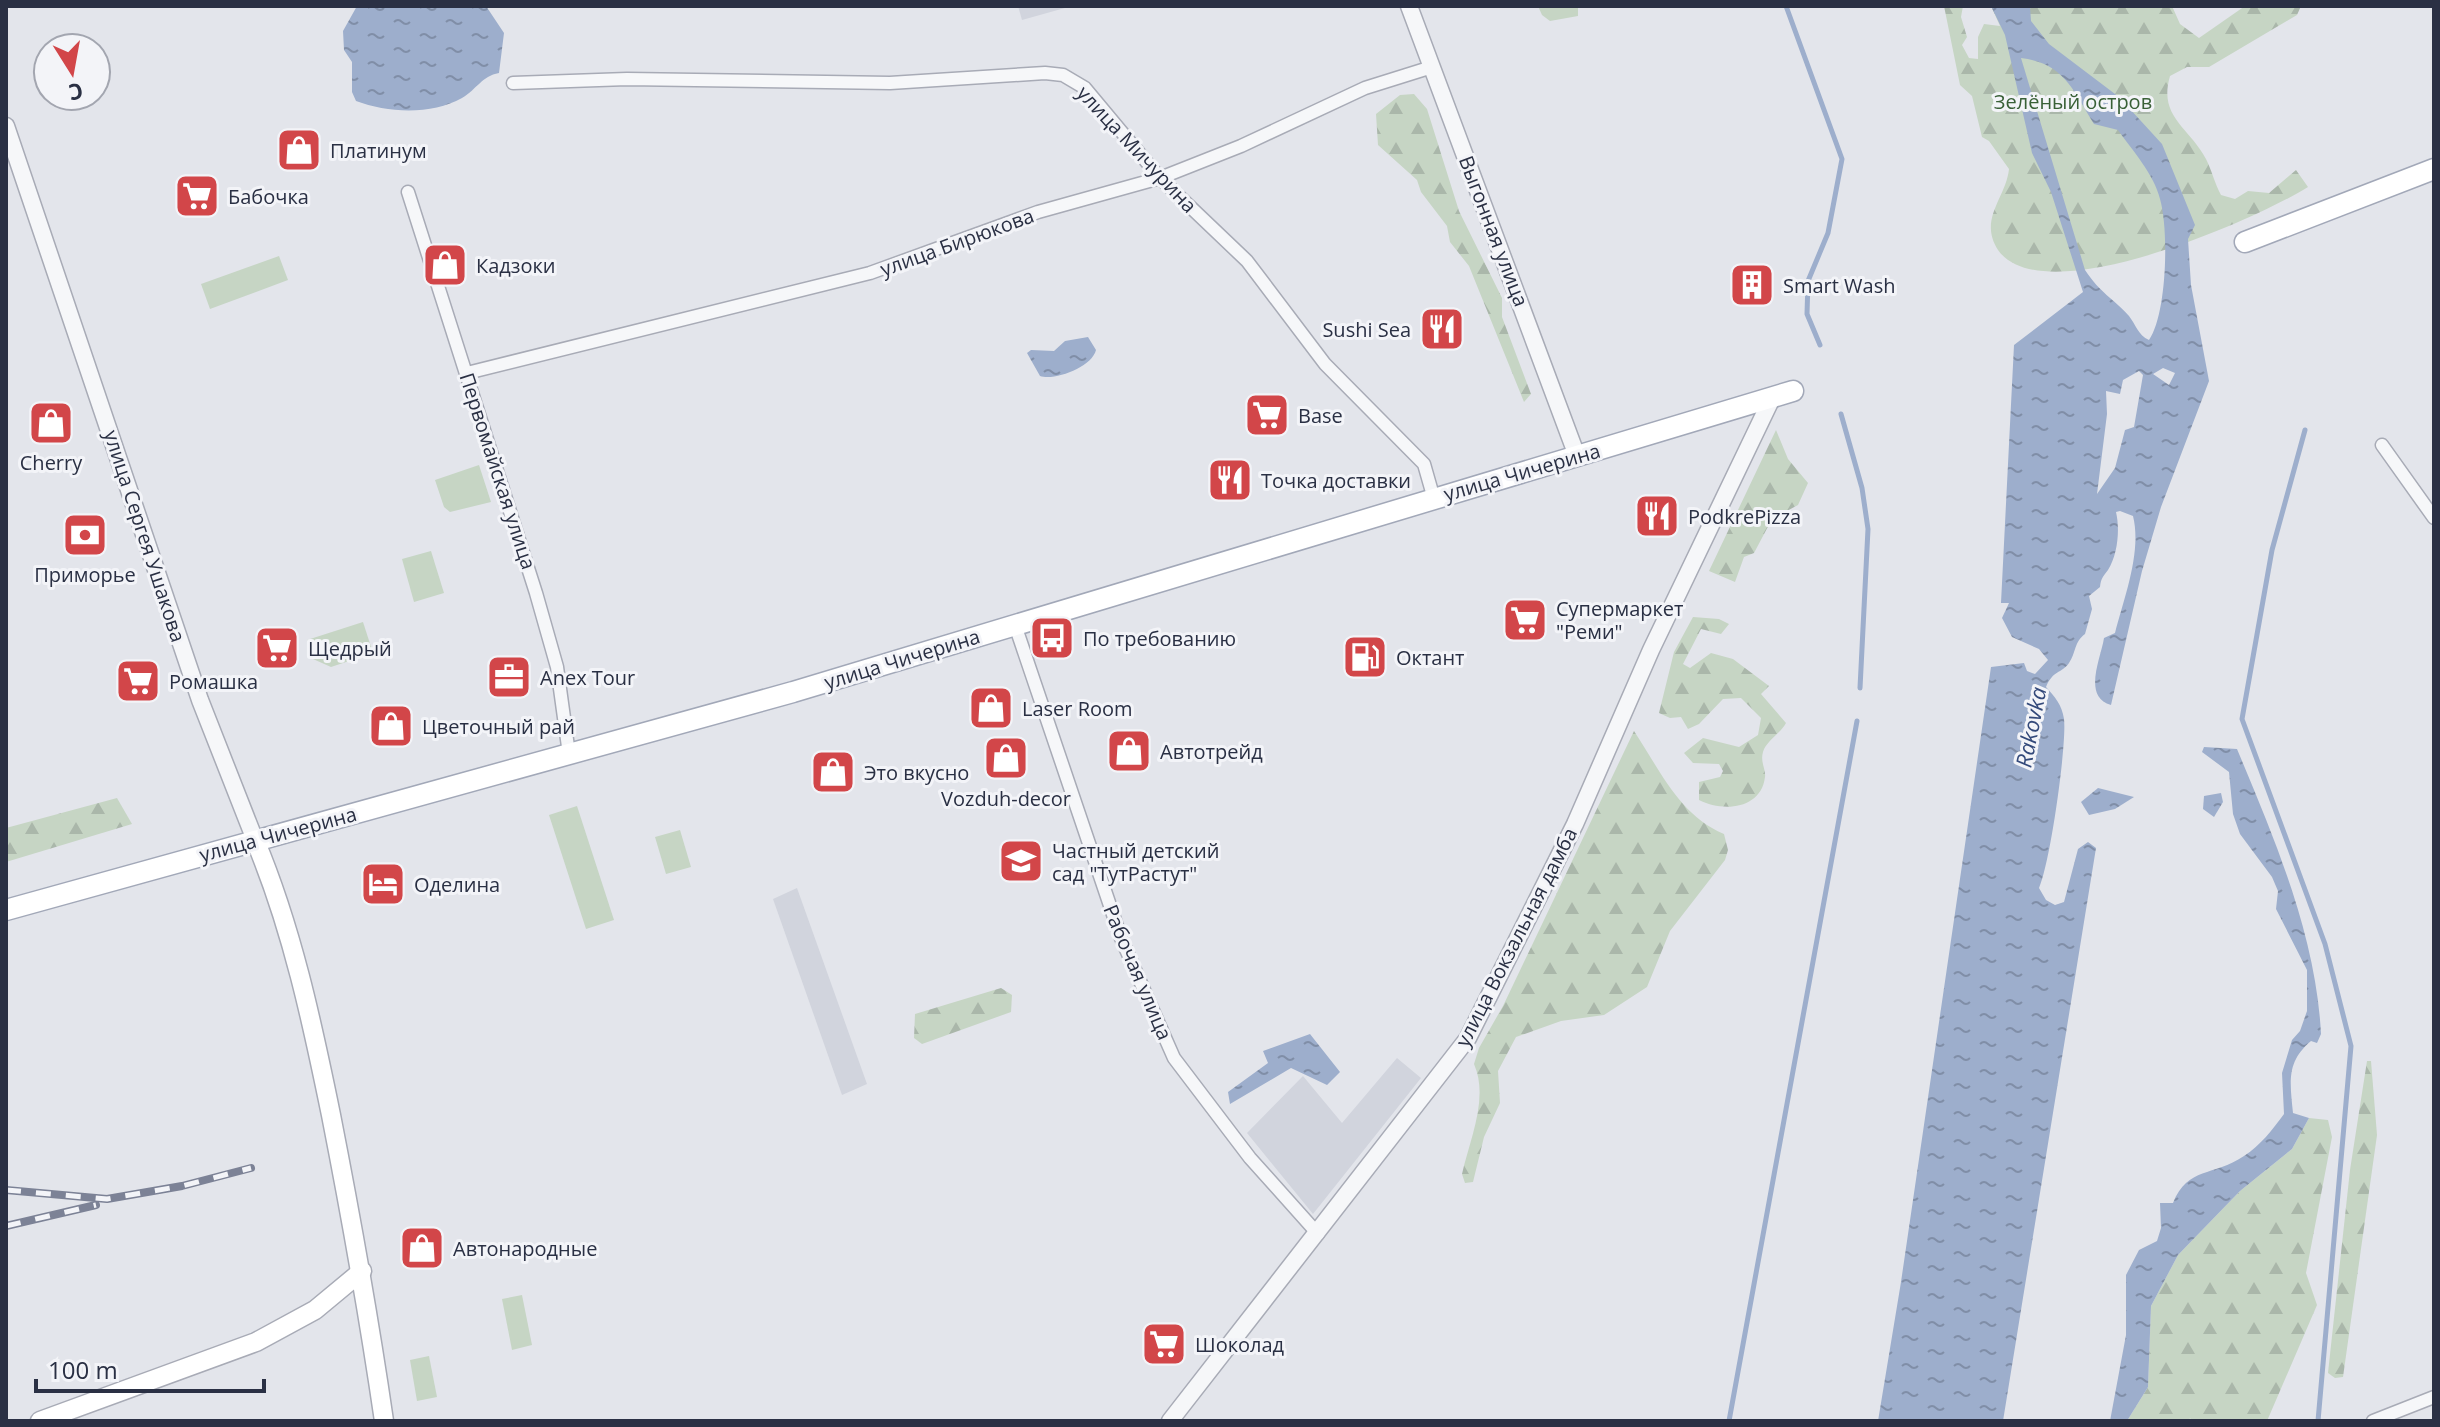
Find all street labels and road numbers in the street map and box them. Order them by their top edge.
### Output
street label: улица Мичурина [1071,80,1203,218]
street label: Выгонная улица [1453,152,1535,310]
street label: улица Бирюкова [876,202,1038,282]
street label: Первомайская улица [453,369,543,573]
street label: улица Сергея Ушакова [98,427,192,645]
street label: улица Чичерина [1441,437,1603,507]
street label: улица Чичерина [821,622,983,696]
street label: улица Чичерина [196,800,360,868]
street label: улица Вокзальная дамба [1449,823,1583,1051]
street label: Рабочая улица [1097,900,1179,1044]

